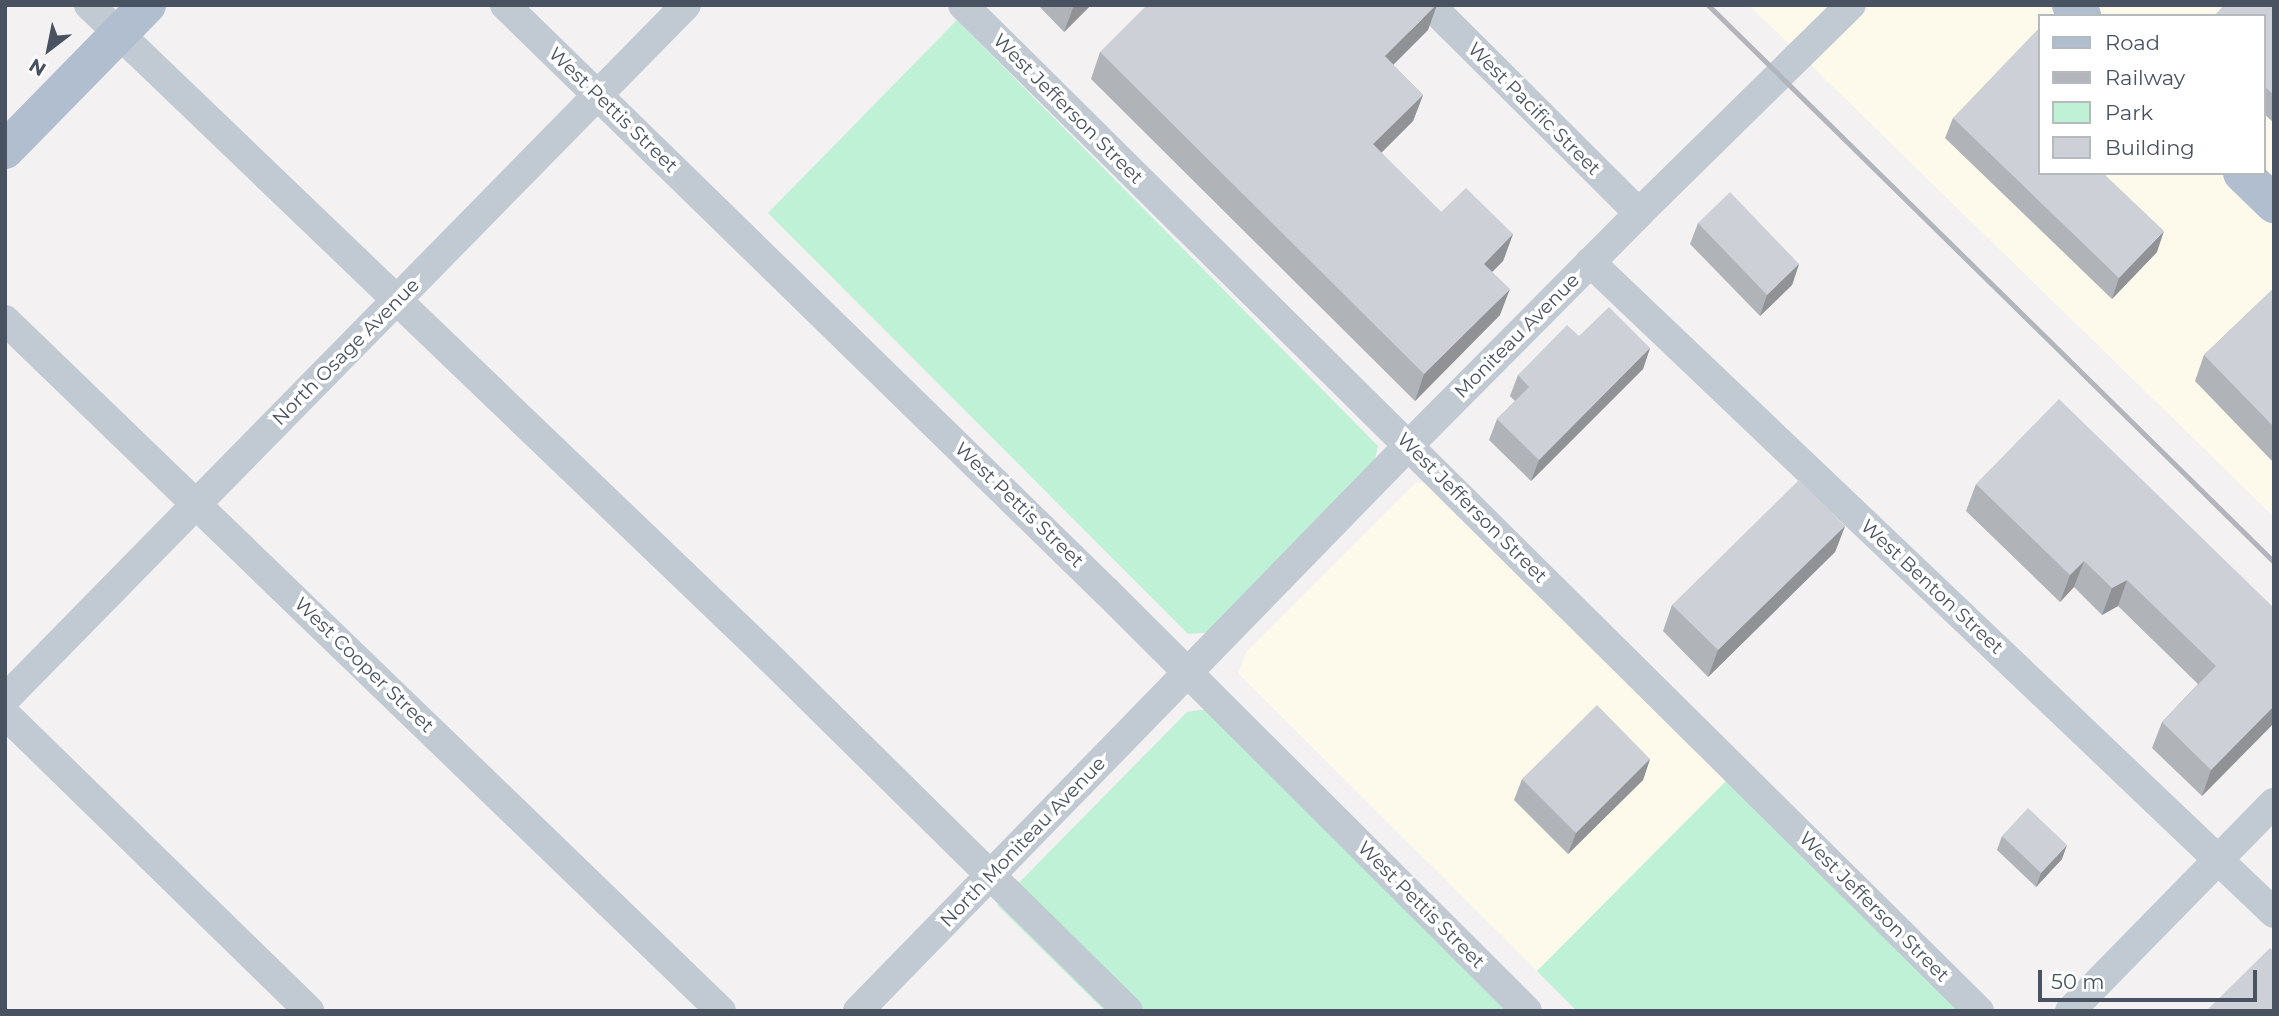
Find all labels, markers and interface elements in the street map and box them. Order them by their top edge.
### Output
north arrow [14,14,84,84]
legend [2038,14,2265,175]
street label: West Jefferson Street [988,29,1148,189]
text: Road [2105,30,2160,55]
street label: West Pacific Street [1463,38,1605,180]
street label: West Pettis Street [544,43,682,177]
text: N [25,53,50,81]
text: Railway [2105,65,2185,90]
text: Park [2105,100,2153,125]
text: Building [2105,135,2195,160]
street label: Moniteau Avenue [1450,269,1584,403]
street label: North Osage Avenue [268,274,424,430]
street label: West Jefferson Street [1392,428,1552,588]
street label: West Pettis Street [950,438,1088,572]
street label: West Benton Street [1856,515,2008,659]
street label: West Cooper Street [290,593,438,737]
street label: North Moniteau Avenue [936,752,1110,932]
street label: West Jefferson Street [1794,827,1954,987]
street label: West Pettis Street [1353,837,1489,973]
scale bar [2041,956,2260,1000]
text: 50 m [2051,969,2105,994]

